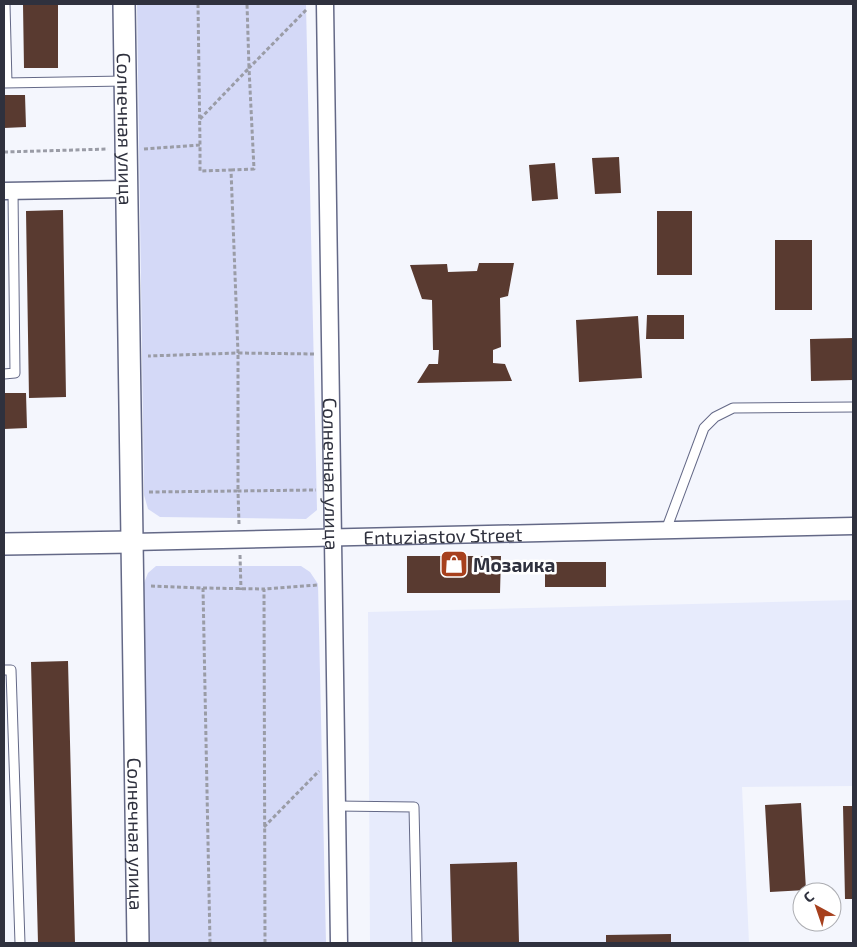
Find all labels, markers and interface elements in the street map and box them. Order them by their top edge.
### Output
street label: Солнечная улица [113,52,139,206]
street label: Солнечная улица [319,397,345,550]
street label: Entuziastov Street [363,522,523,548]
shop icon: Мозаика [439,549,469,579]
place label: Мозаика [473,553,555,576]
street label: Солнечная улица [124,757,149,910]
north arrow [792,882,842,932]
text: С [800,888,817,906]

